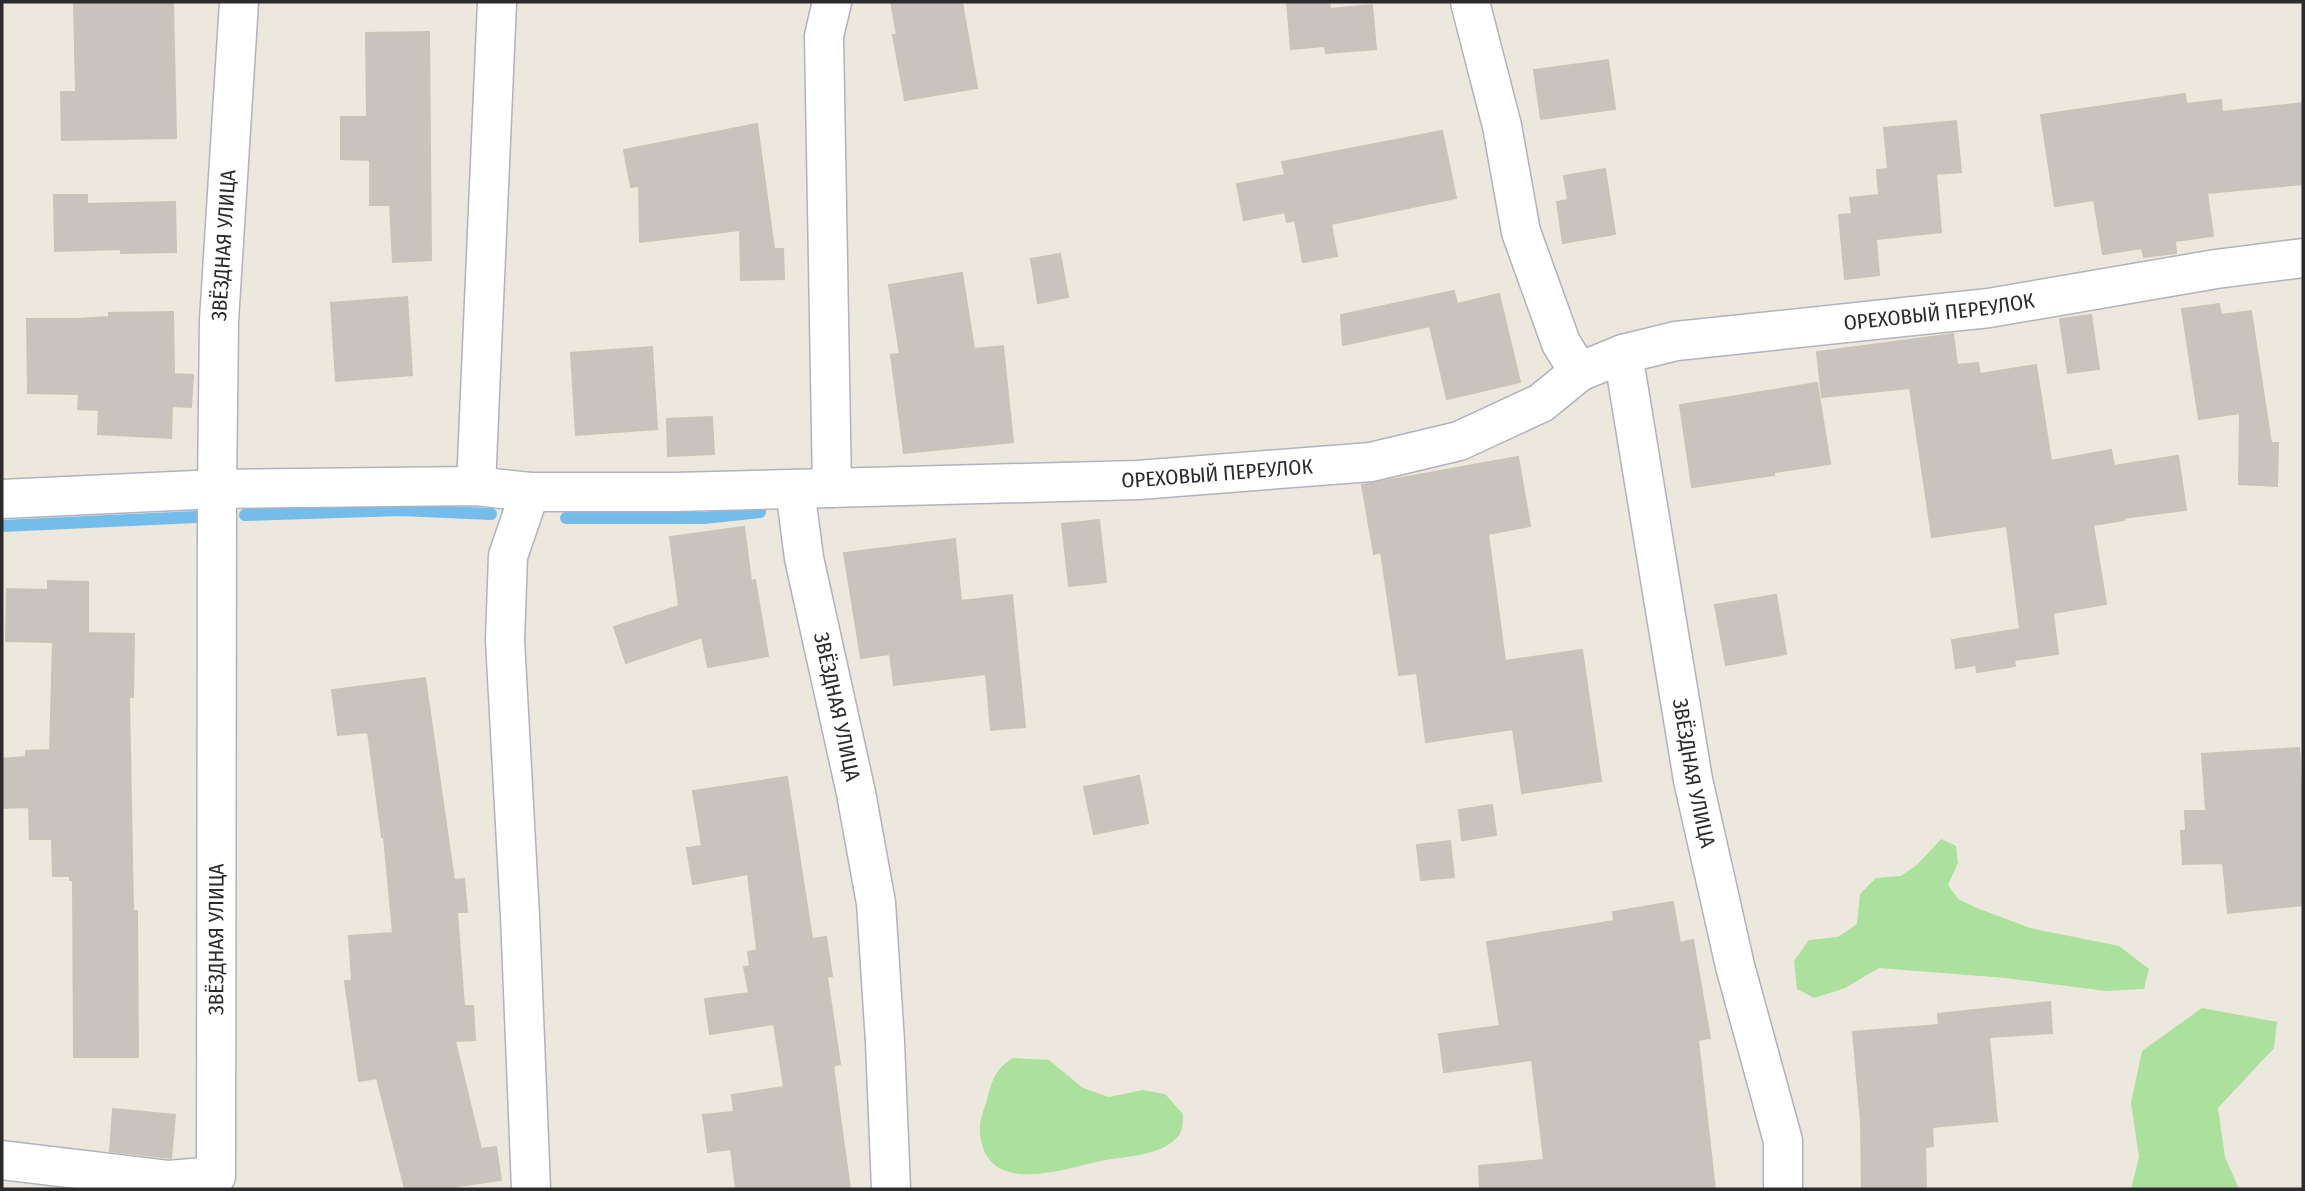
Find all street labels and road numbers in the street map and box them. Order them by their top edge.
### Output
street label: ЗВЁЗДНАЯ УЛИЦА [206,169,241,322]
street label: ОРЕХОВЫЙ ПЕРЕУЛОК [1842,287,2037,336]
street label: ОРЕХОВЫЙ ПЕРЕУЛОК [1121,453,1314,493]
street label: ЗВЁЗДНАЯ УЛИЦА [808,630,866,784]
street label: ЗВЁЗДНАЯ УЛИЦА [1667,697,1721,850]
street label: ЗВЁЗДНАЯ УЛИЦА [203,864,229,1015]

